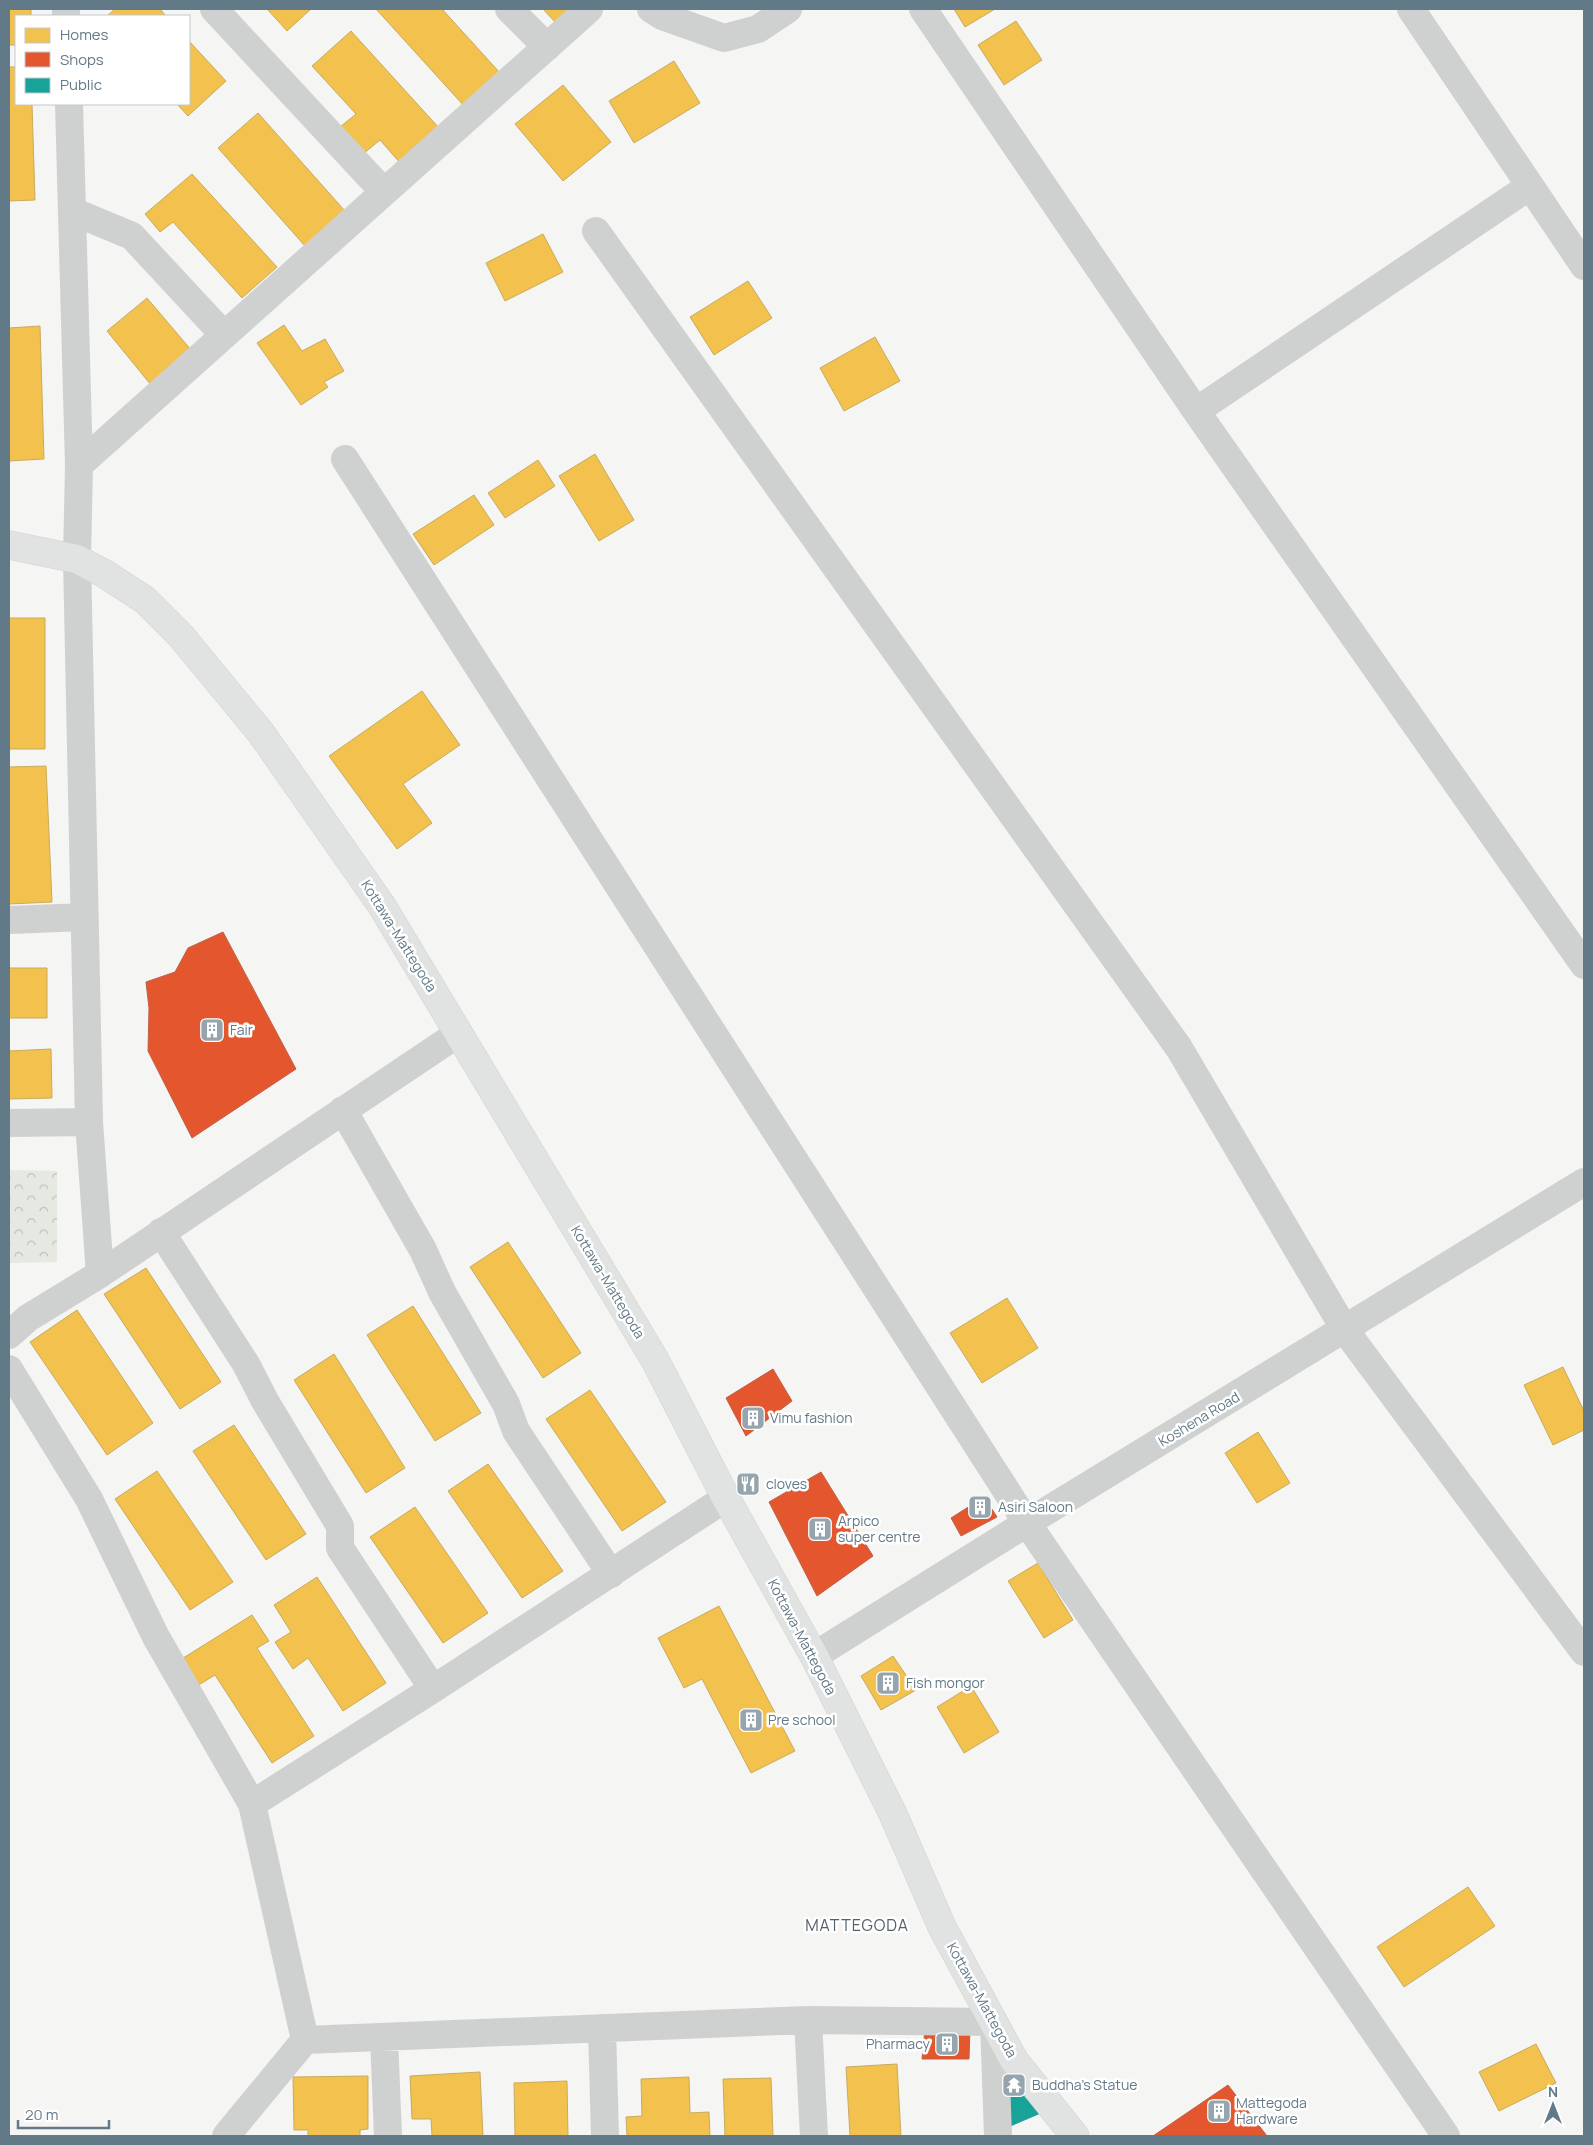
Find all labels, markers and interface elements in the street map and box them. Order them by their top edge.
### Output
legend [15,15,190,105]
text: Homes [60,24,109,45]
text: Shops [60,49,104,70]
text: Public [60,74,102,95]
street label: Kottawa-Mattegoda [357,876,442,995]
building icon: Fair [199,1017,225,1043]
place label: Fair [230,1020,253,1039]
street label: Kottawa-Mattegoda [567,1222,650,1342]
street label: Koshena Road [1155,1387,1243,1450]
building icon: Vimu fashion [740,1405,766,1431]
place label: Vimu fashion [770,1408,853,1427]
restaurant icon: cloves [735,1471,761,1497]
place label: cloves [766,1474,807,1493]
building icon: Asiri Saloon [967,1494,993,1520]
place label: Asiri Saloon [998,1497,1073,1516]
place label: Arpico super centre [838,1511,921,1546]
building icon: Arpico super centre [807,1516,833,1542]
street label: Kottawa-Mattegoda [764,1576,841,1698]
building icon: Fish mongor [875,1670,901,1696]
place label: Fish mongor [906,1673,985,1692]
building icon: Pre school [738,1707,764,1733]
place label: Pre school [768,1710,836,1729]
district label: MATTEGODA [805,1914,909,1936]
street label: Kottawa-Mattegoda [943,1939,1022,2061]
building icon: Pharmacy [934,2031,960,2057]
place label: Pharmacy [866,2034,931,2053]
temple icon: Buddha's Statue [1001,2072,1027,2098]
place label: Buddha's Statue [1032,2075,1137,2094]
north arrow [1528,2080,1578,2130]
text: N [1548,2082,1558,2101]
place label: Mattegoda Hardware [1236,2093,1307,2128]
scale bar [18,2098,109,2130]
building icon: Mattegoda Hardware [1206,2098,1232,2124]
text: 20 m [25,2104,58,2125]

